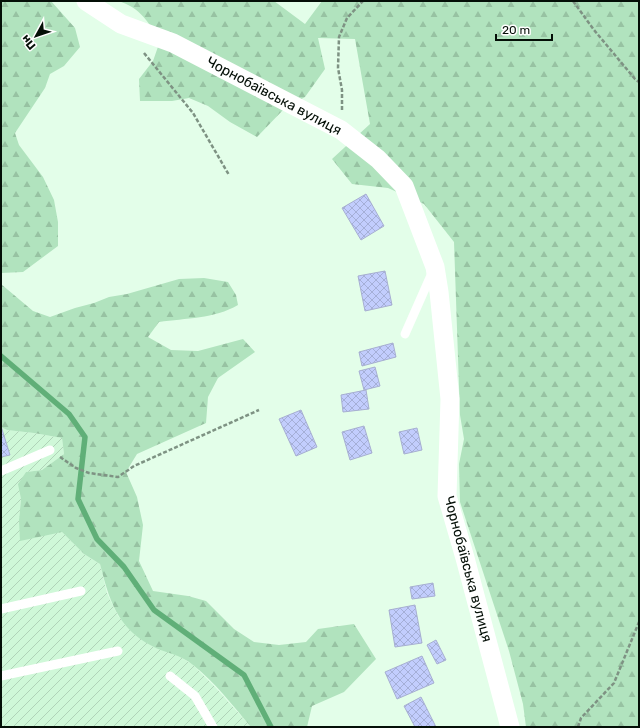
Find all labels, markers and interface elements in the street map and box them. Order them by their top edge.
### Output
north arrow [16,16,56,56]
scale bar [496,16,552,42]
text: 20 m [502,23,530,37]
text: Пн [19,32,39,52]
street label: Чорнобаївська вулиця [204,53,344,139]
street label: Чорнобаївська вулиця [440,494,496,644]

